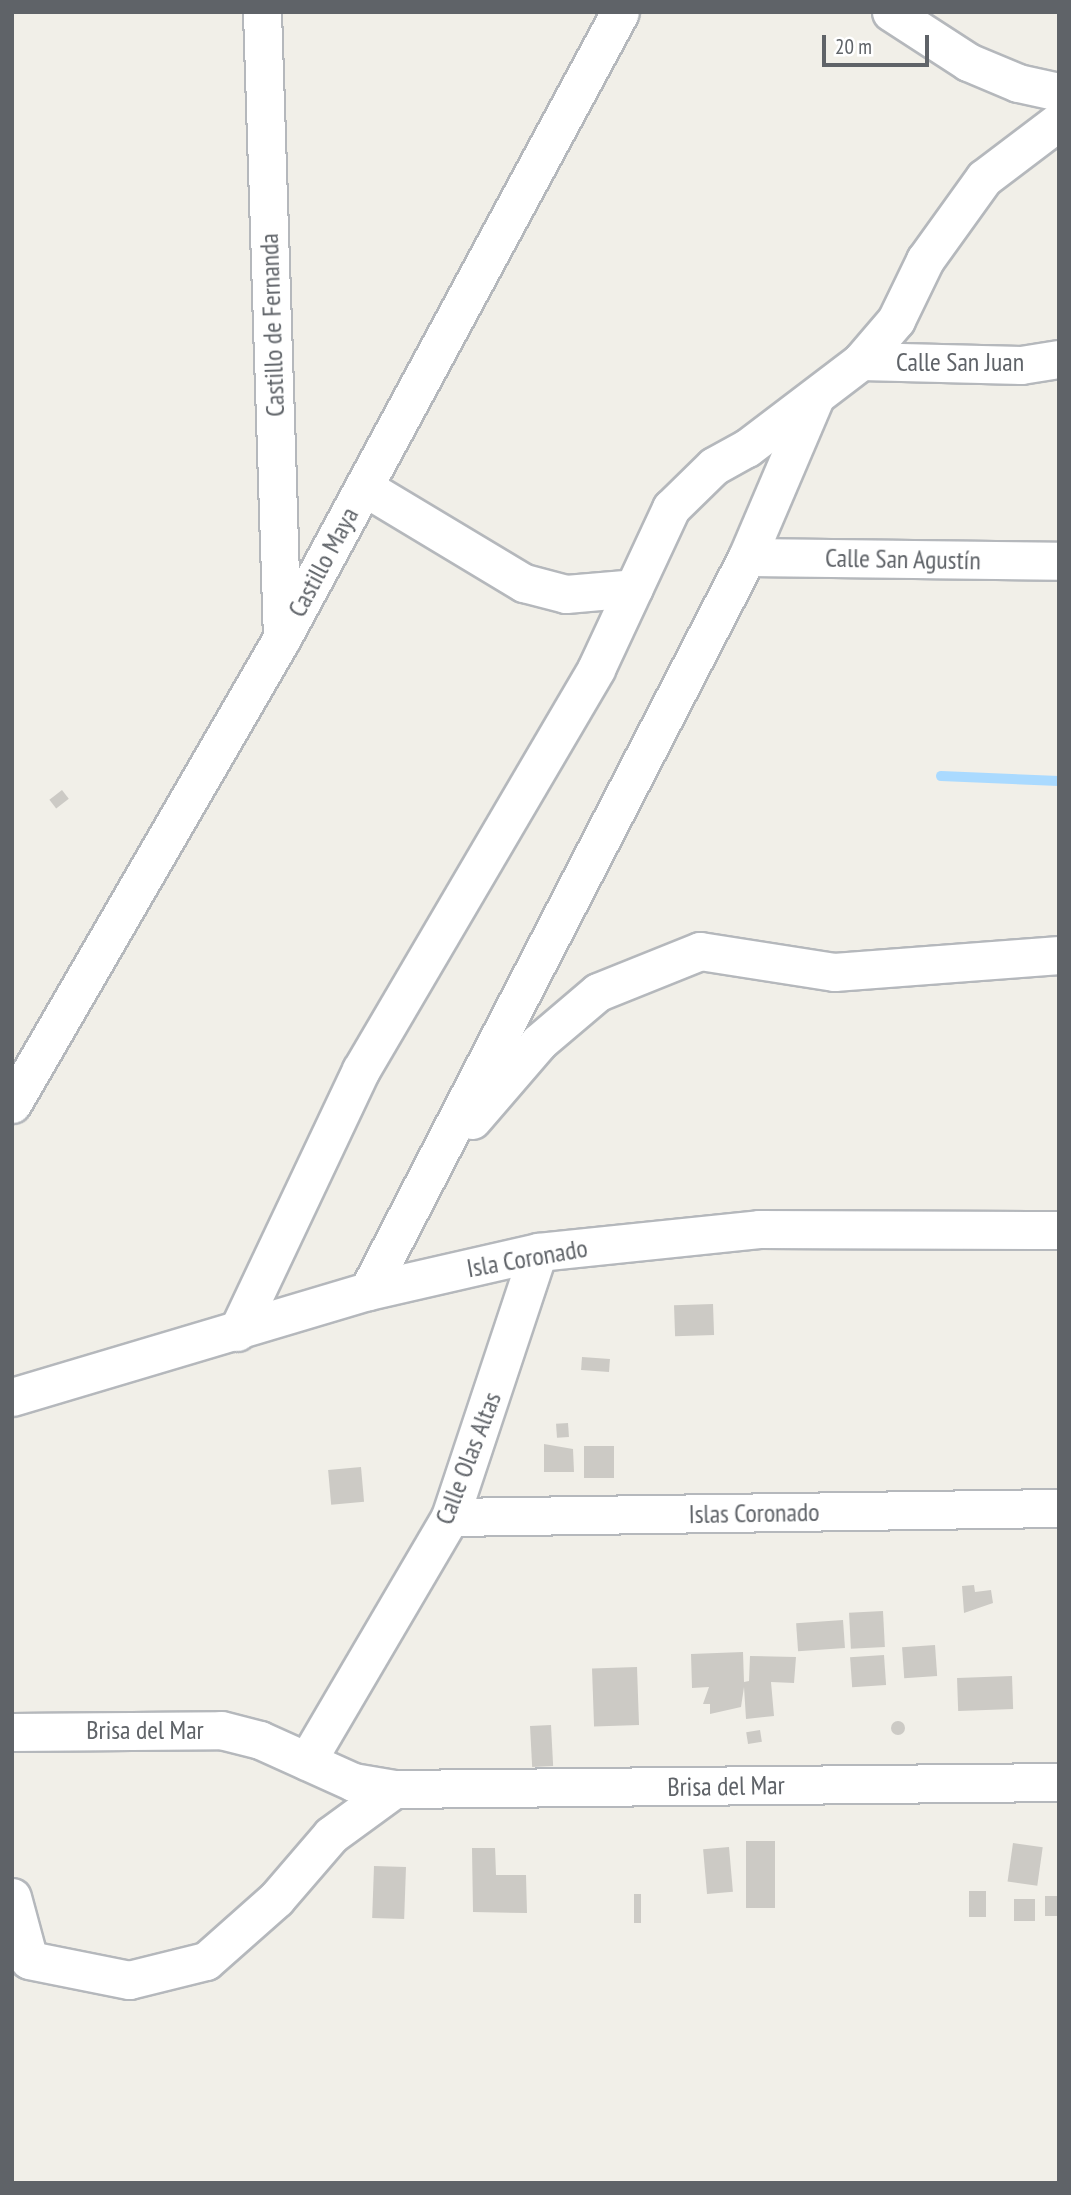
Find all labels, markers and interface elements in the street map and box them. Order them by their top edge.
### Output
scale bar [826,21,933,65]
text: 20 m [835,33,872,60]
street label: Castillo de Fernanda [253,233,291,417]
street label: Calle San Juan [896,346,1024,378]
street label: Castillo Maya [281,502,365,622]
street label: Calle San Agustín [825,542,981,576]
street label: Isla Coronado [464,1232,590,1284]
street label: Calle Olas Altas [428,1387,508,1529]
street label: Islas Coronado [688,1496,820,1530]
street label: Brisa del Mar [86,1714,204,1746]
street label: Brisa del Mar [667,1769,785,1803]

